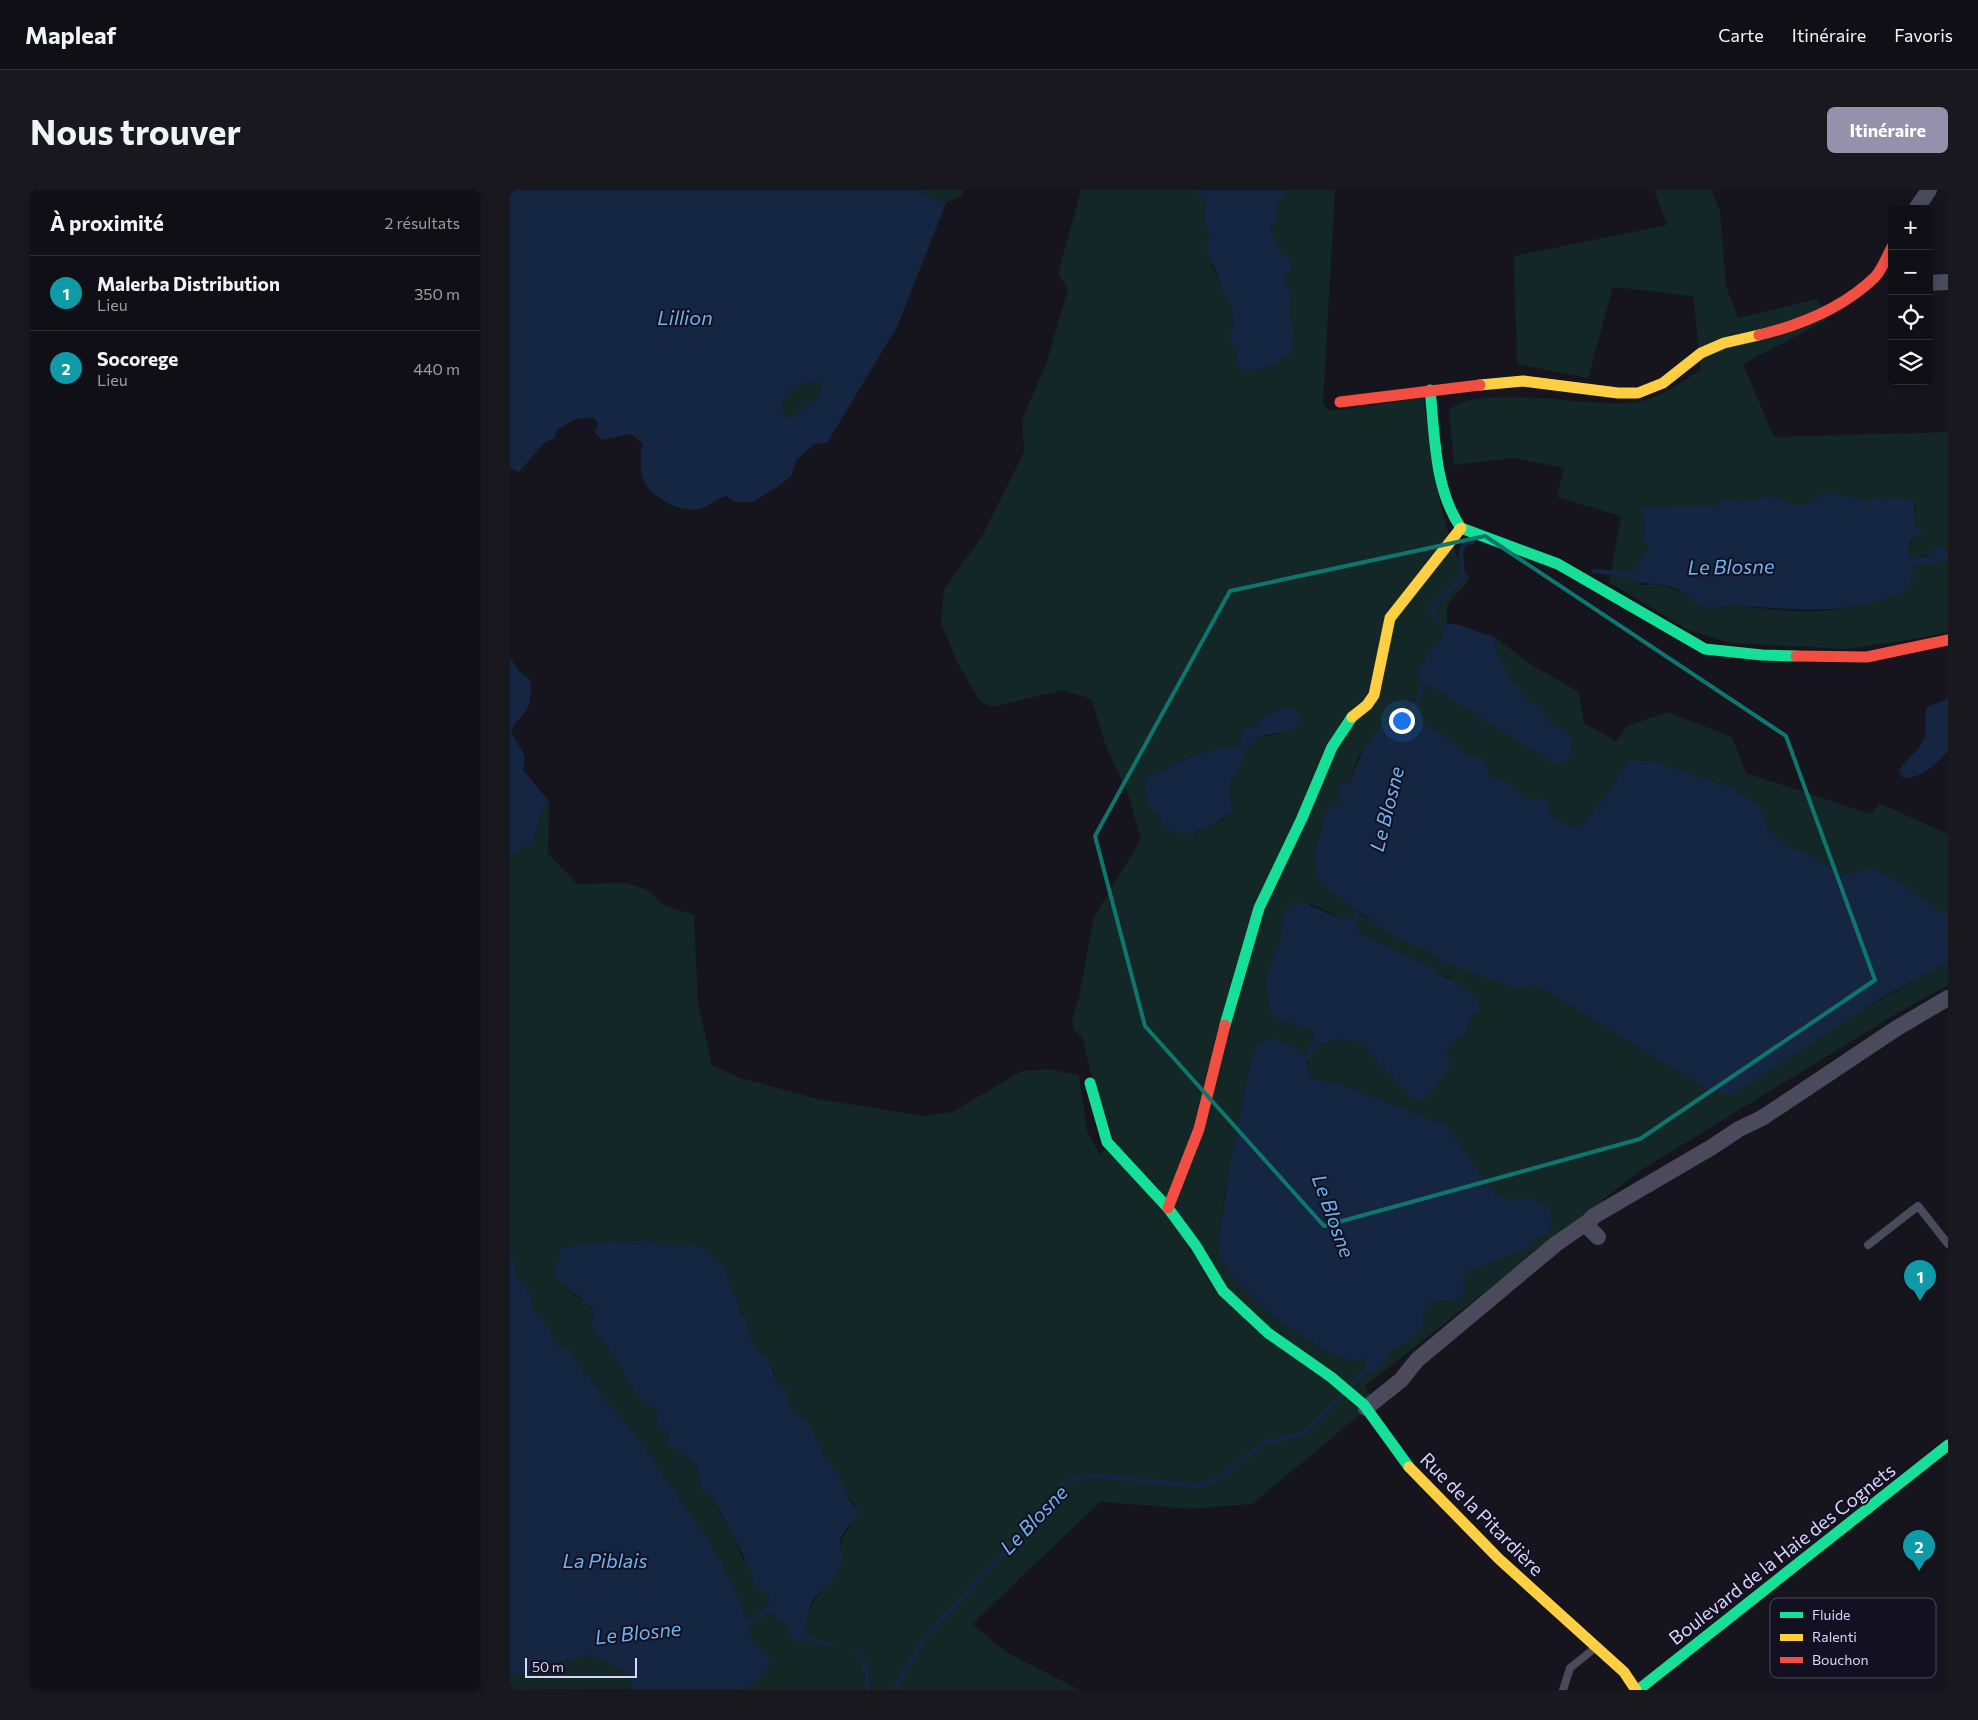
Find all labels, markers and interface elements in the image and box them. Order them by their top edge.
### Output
text: Mapleaf [25,20,116,49]
text: Carte [1718,24,1764,46]
text: Itinéraire [1792,24,1866,46]
text: Favoris [1894,24,1953,46]
button: Itinéraire [1827,107,1948,153]
text: Nous trouver [30,109,241,152]
map controls [1888,205,1933,385]
button: + [1888,205,1933,250]
text: À proximité [50,210,164,235]
text: 2 résultats [384,213,460,232]
button: − [1888,250,1933,295]
text: Malerba Distribution [97,272,280,295]
text: 1 [62,284,70,303]
text: 350 m [414,284,460,303]
text: Lieu [97,295,128,314]
button: locate [1888,295,1933,340]
water label: Lillion [657,305,713,329]
button: layers [1888,340,1933,385]
text: Socorege [97,347,178,370]
text: 2 [61,359,71,378]
text: 440 m [413,359,460,378]
text: Lieu [97,370,128,389]
water label: Le Blosne [1687,553,1775,579]
your location [1389,708,1415,734]
water label: Le Blosne [1364,763,1408,854]
water label: Le Blosne [1308,1171,1360,1261]
pin: 1 [1904,1260,1936,1301]
street label: Rue de la Pitardière [1416,1447,1549,1580]
street label: Boulevard de la Haie des Cognets [1664,1458,1900,1649]
water label: Le Blosne [995,1479,1072,1559]
pin: 2 [1903,1530,1935,1571]
water label: La Piblais [562,1548,648,1572]
legend [1770,1598,1936,1678]
text: Fluide [1812,1606,1850,1623]
water label: Le Blosne [594,1615,683,1648]
text: Ralenti [1812,1628,1857,1645]
text: Bouchon [1812,1651,1869,1668]
scale bar [525,1655,638,1678]
text: 50 m [532,1658,564,1675]

